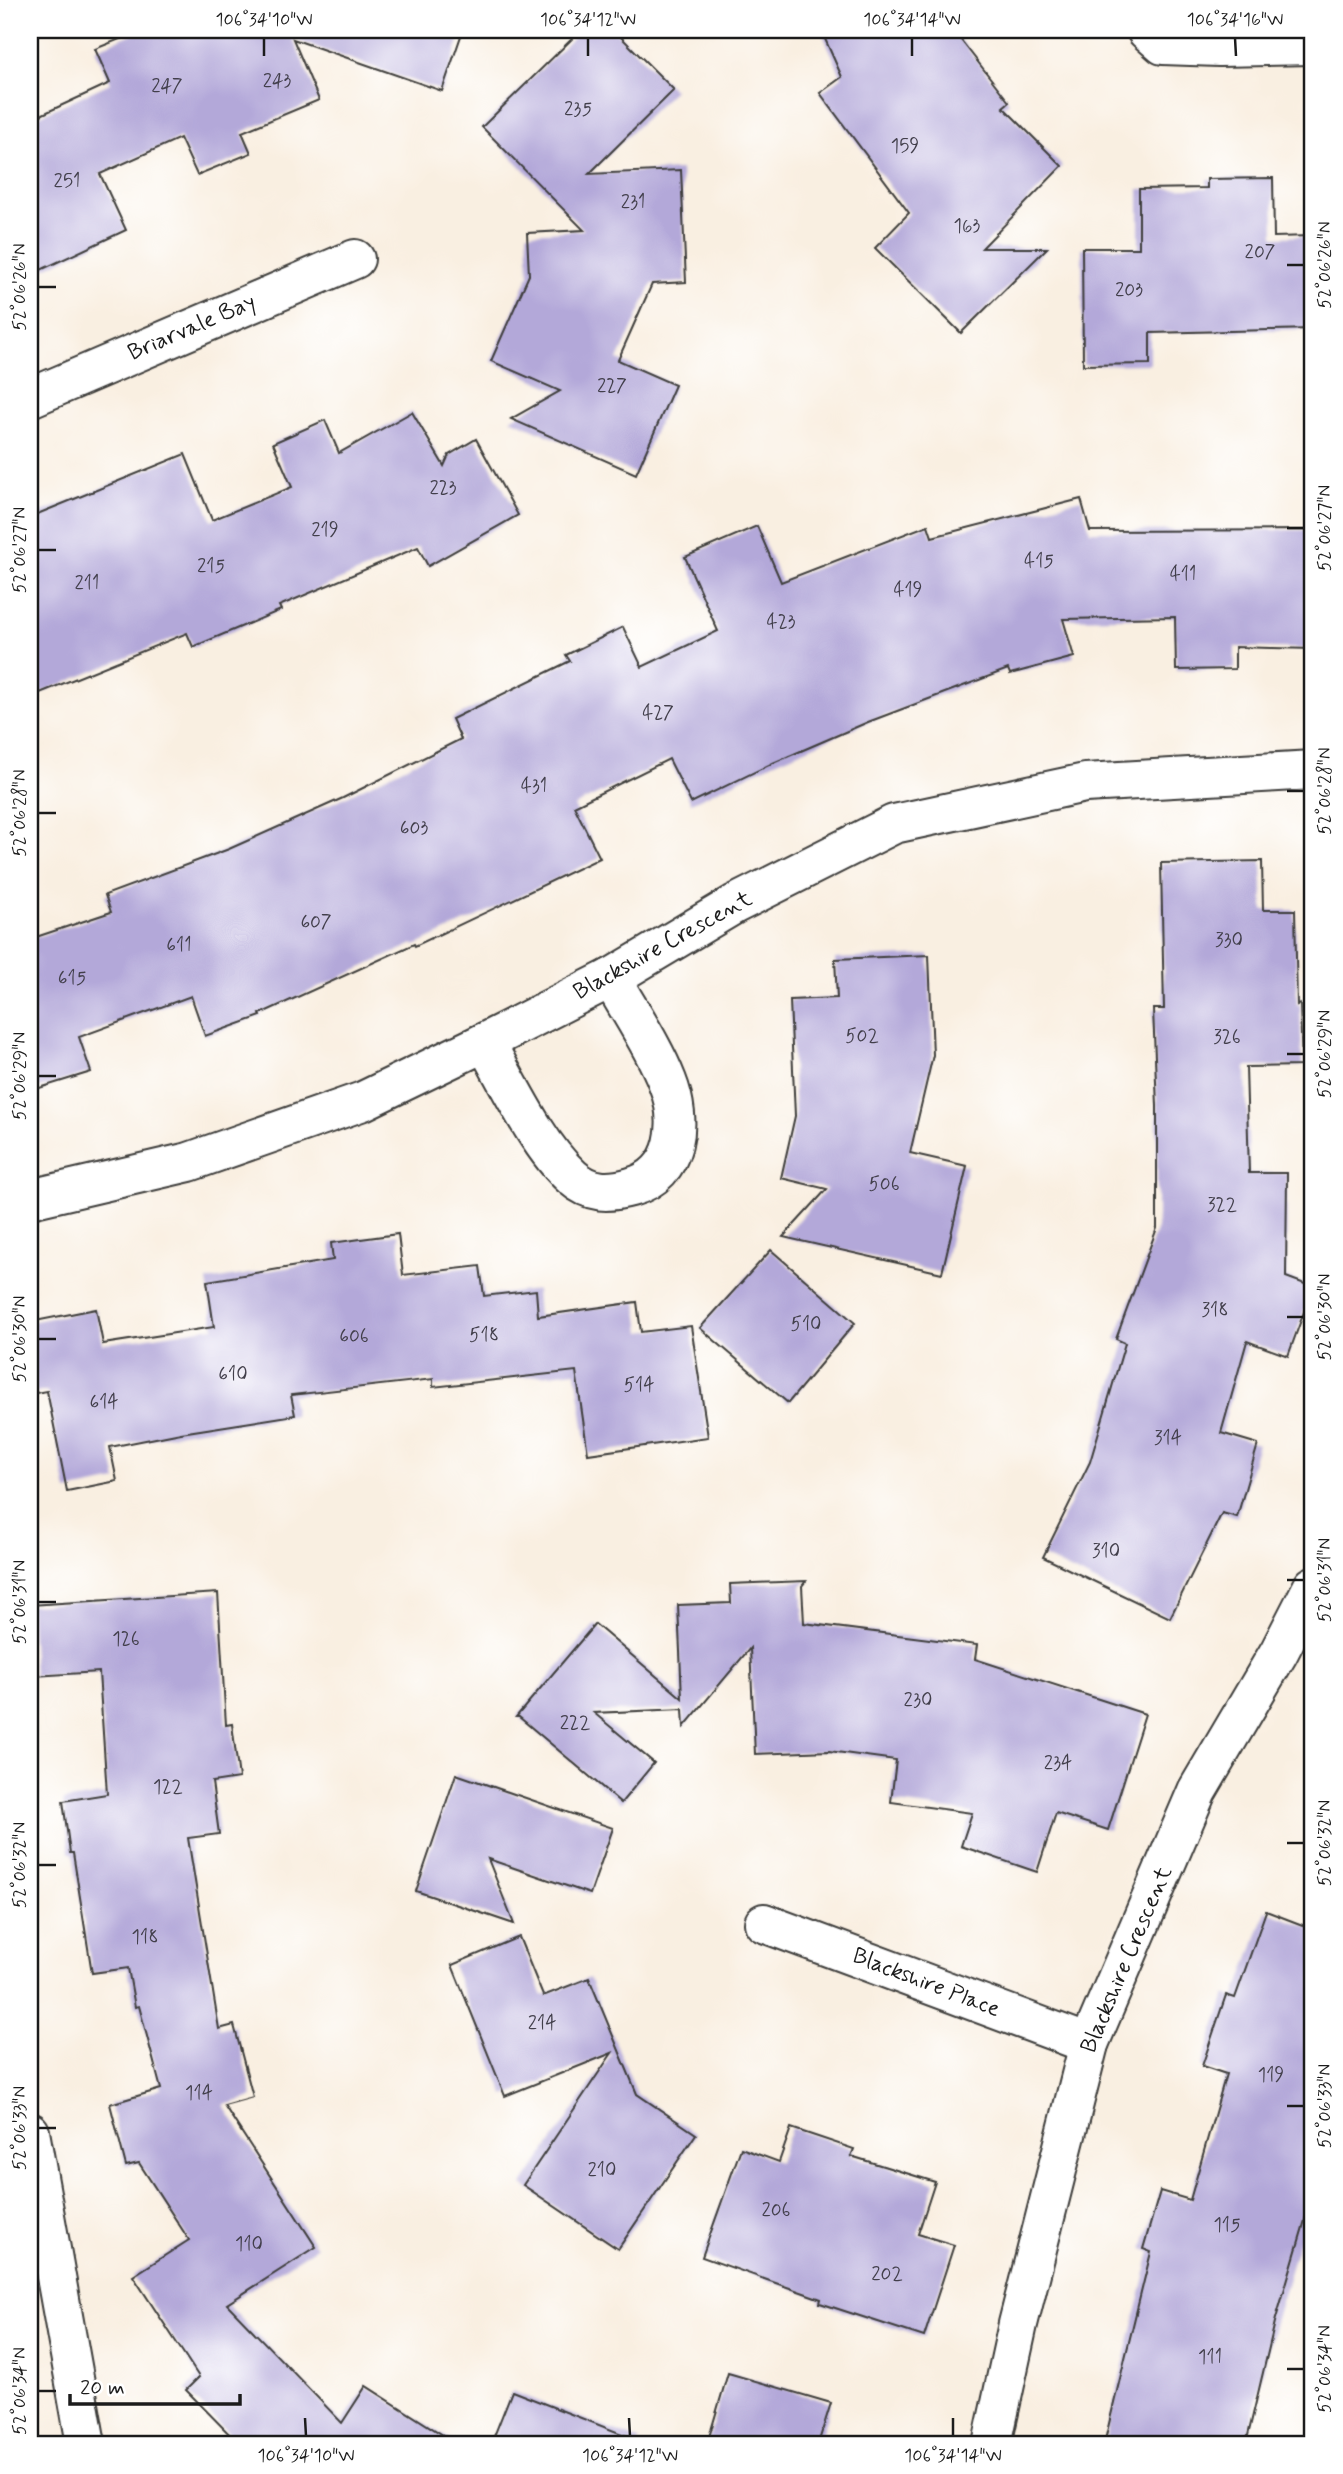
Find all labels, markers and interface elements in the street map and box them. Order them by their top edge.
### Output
text: 106°34'10"W [215,8,313,32]
text: 106°34'12"W [540,8,636,32]
text: 106°34'14"W [863,8,961,32]
text: 106°34'16"W [1187,8,1283,32]
house number: 243 [263,69,292,94]
house number: 247 [151,74,183,99]
house number: 235 [564,97,592,122]
house number: 159 [891,134,919,159]
house number: 251 [54,169,80,194]
house number: 231 [621,190,645,215]
house number: 163 [954,214,981,239]
text: 52°06'26"N [1313,221,1337,309]
house number: 207 [1245,240,1275,265]
text: 52°06'26"N [8,243,32,331]
house number: 203 [1115,278,1143,303]
street label: Briarvale Bay [123,288,261,368]
house number: 227 [597,374,627,399]
house number: 223 [429,476,457,501]
text: 52°06'27"N [1313,485,1337,571]
text: 52°06'27"N [8,507,32,593]
house number: 219 [311,518,339,543]
house number: 415 [1024,549,1054,574]
house number: 215 [197,554,225,579]
house number: 411 [1170,562,1196,587]
house number: 211 [75,571,99,596]
house number: 419 [893,578,923,603]
house number: 423 [767,610,796,635]
house number: 427 [642,701,674,726]
text: 52°06'28"N [1313,747,1337,835]
text: 52°06'28"N [8,769,32,857]
house number: 431 [521,774,547,799]
house number: 603 [400,816,428,841]
street label: Blackshire Crescent [568,884,758,1008]
house number: 607 [300,910,332,935]
house number: 330 [1215,928,1243,953]
house number: 611 [166,933,192,958]
house number: 615 [58,966,86,991]
text: 52°06'29"N [1313,1010,1337,1098]
house number: 502 [845,1024,879,1049]
house number: 326 [1213,1025,1241,1050]
text: 52°06'29"N [8,1032,32,1120]
house number: 506 [868,1172,900,1197]
house number: 322 [1207,1193,1237,1218]
text: 52°06'30"N [1313,1273,1337,1361]
text: 52°06'30"N [8,1295,32,1383]
house number: 318 [1201,1298,1229,1323]
house number: 510 [791,1312,822,1337]
house number: 518 [469,1323,499,1348]
house number: 606 [339,1324,369,1349]
house number: 610 [218,1362,248,1387]
house number: 514 [624,1373,654,1398]
house number: 614 [89,1390,119,1415]
house number: 314 [1154,1426,1182,1451]
text: 52°06'31"N [1313,1538,1337,1622]
house number: 310 [1092,1539,1120,1564]
text: 52°06'31"N [8,1560,32,1644]
house number: 126 [112,1627,140,1652]
house number: 230 [904,1688,932,1713]
house number: 222 [560,1711,590,1736]
house number: 234 [1044,1751,1072,1776]
house number: 122 [153,1775,183,1800]
text: 52°06'32"N [1313,1800,1337,1886]
text: 52°06'32"N [8,1822,32,1908]
street label: Blackshire Crescent [1074,1862,1180,2058]
house number: 118 [132,1925,158,1950]
street label: Blackshire Place [848,1941,1004,2025]
house number: 214 [528,2011,556,2036]
house number: 119 [1258,2063,1284,2088]
text: 52°06'33"N [1313,2064,1337,2148]
house number: 114 [185,2081,213,2106]
text: 52°06'33"N [8,2086,32,2170]
house number: 210 [588,2158,616,2183]
house number: 206 [761,2198,791,2223]
house number: 115 [1213,2213,1241,2238]
house number: 110 [235,2232,263,2257]
house number: 202 [871,2262,903,2287]
text: 52°06'34"N [1313,2325,1337,2413]
house number: 111 [1198,2345,1222,2370]
text: 52°06'34"N [8,2347,32,2435]
scale bar [70,2362,240,2406]
text: 20 m [80,2374,125,2402]
text: 106°34'10"W [257,2444,355,2468]
text: 106°34'12"W [582,2444,678,2468]
text: 106°34'14"W [904,2444,1002,2468]

